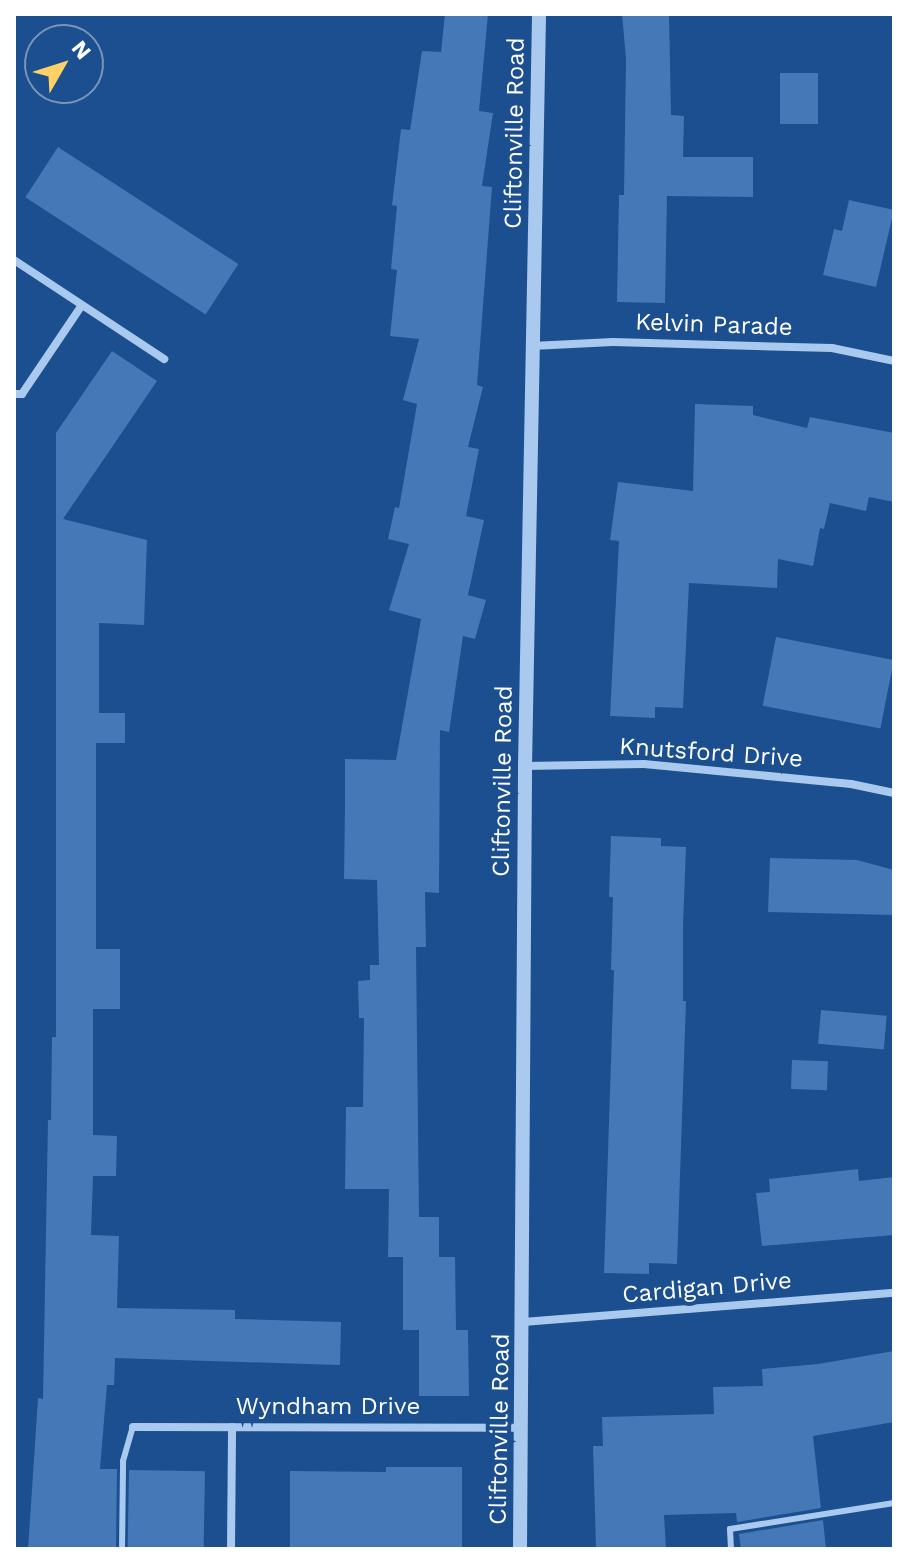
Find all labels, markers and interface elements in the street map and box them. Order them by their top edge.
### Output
north arrow [24,24,104,104]
text: N [67,36,96,64]
street label: Cliftonville Road [499,37,531,229]
street label: Kelvin Parade [635,308,793,342]
street label: Cliftonville Road [487,685,519,877]
street label: Knutsford Drive [618,732,804,774]
street label: Cardigan Drive [621,1266,793,1310]
street label: Cliftonville Road [484,1333,516,1525]
street label: Wyndham Drive [236,1393,420,1421]

